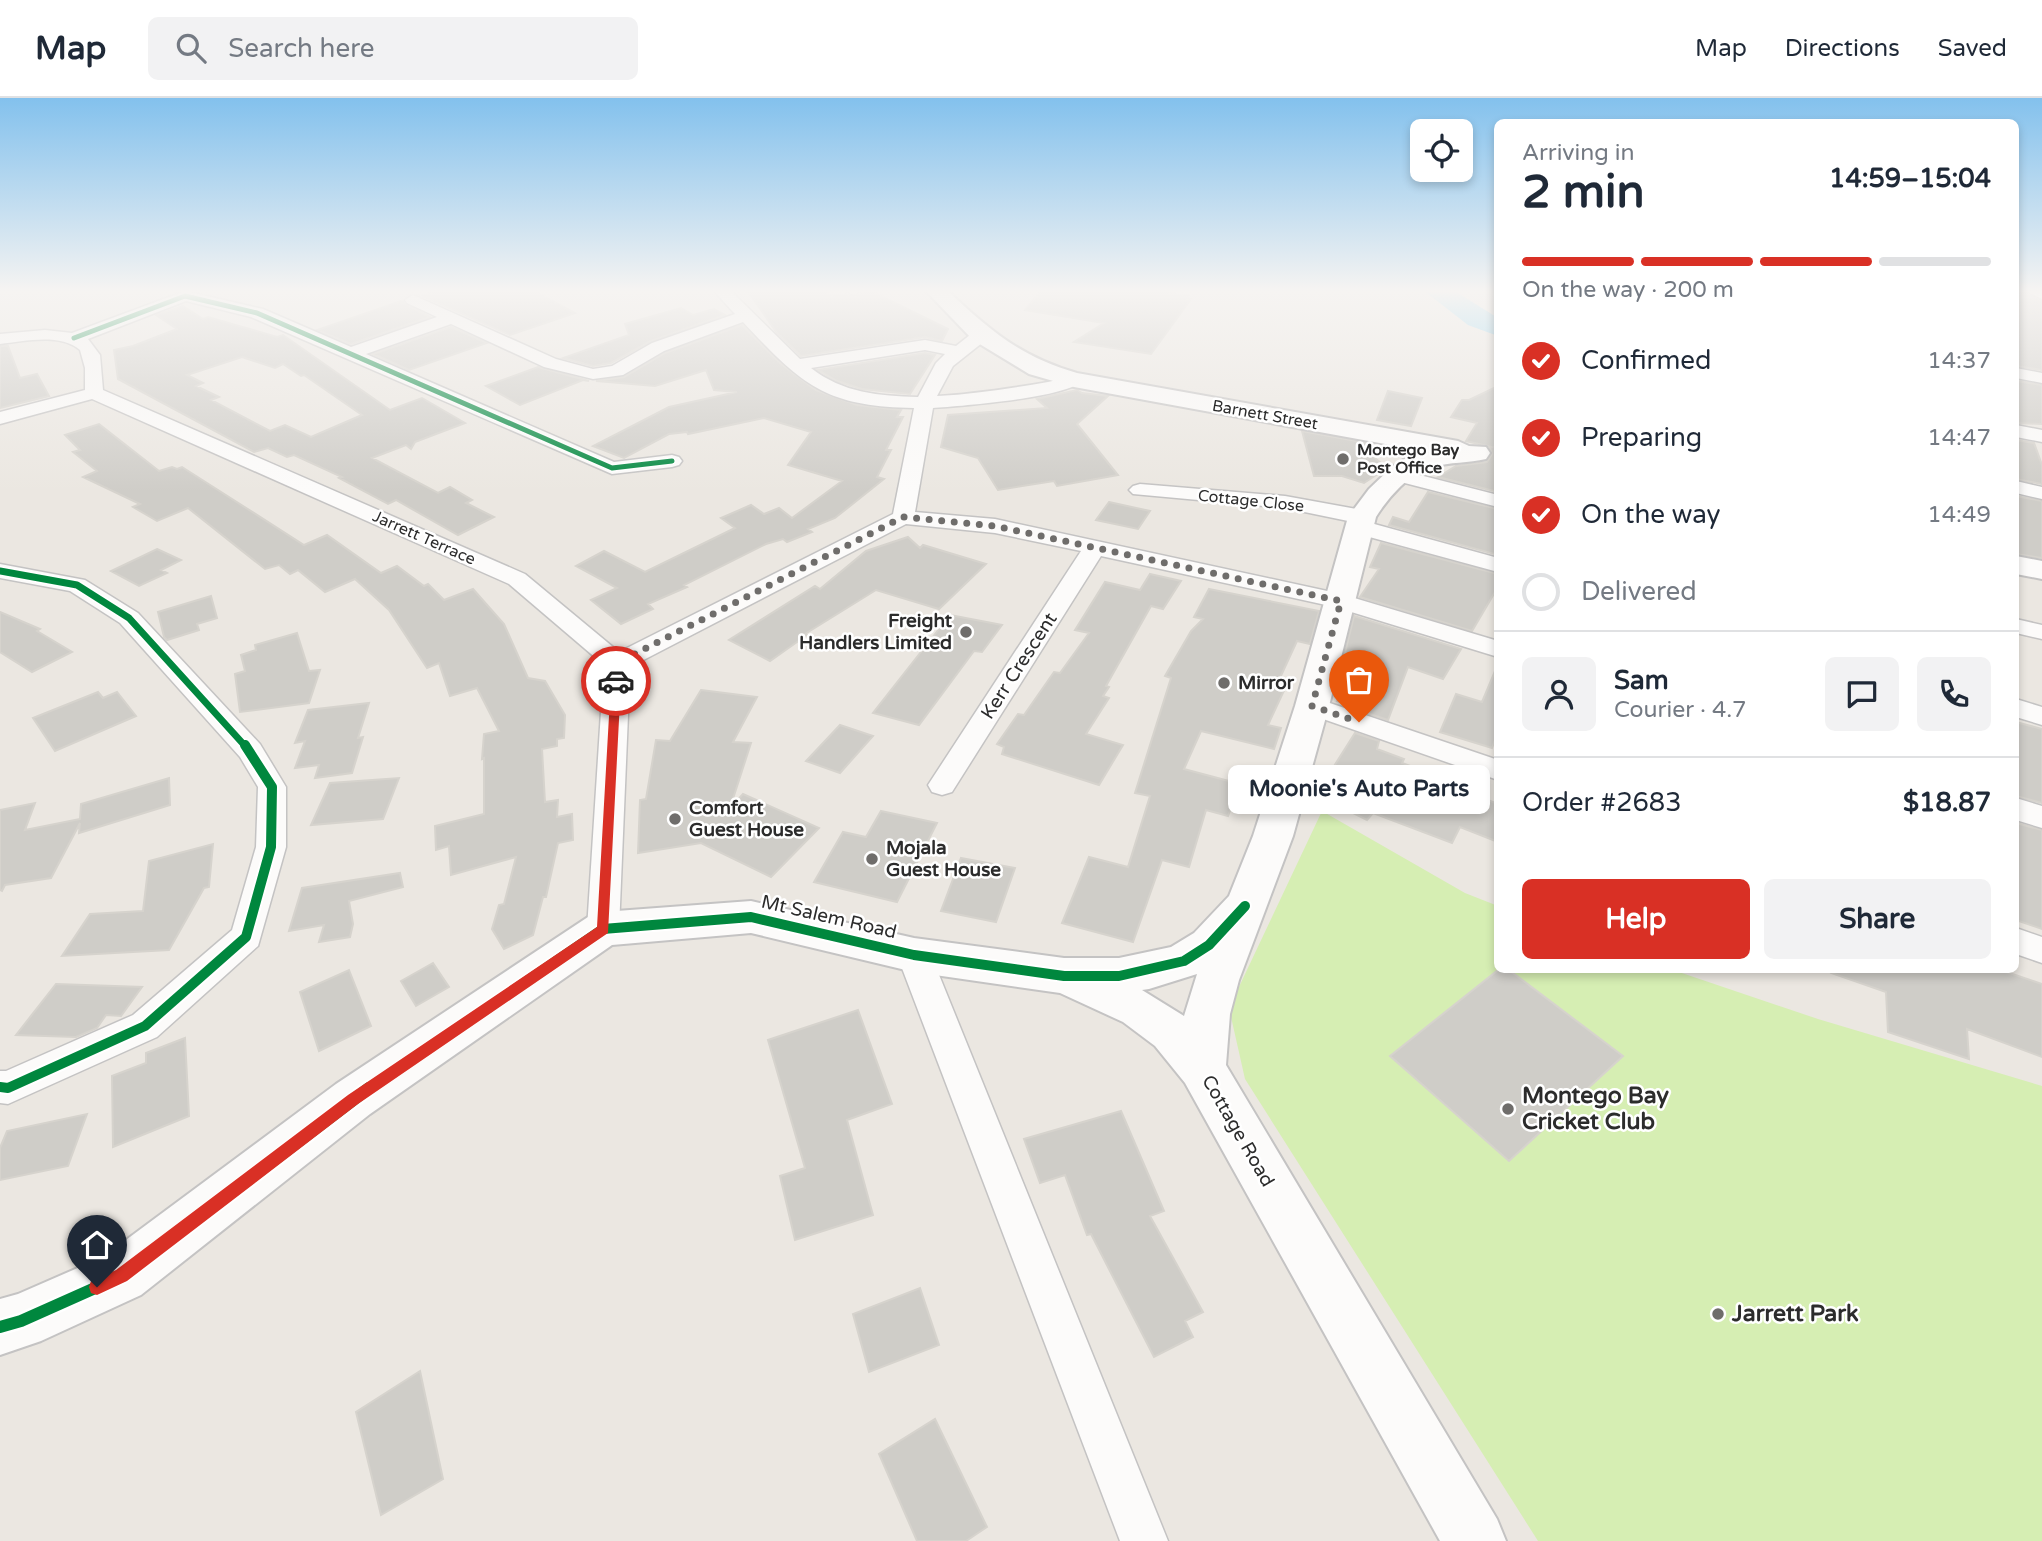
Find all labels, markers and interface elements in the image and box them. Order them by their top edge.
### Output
search box [148,17,638,80]
text: Map [35,29,106,68]
icon: search [172,29,210,67]
text: Search here [228,33,374,64]
text: Map [1695,34,1747,63]
text: Directions [1785,34,1900,63]
text: Saved [1938,34,2007,63]
map controls [1410,119,1473,182]
button: locate [1410,119,1473,182]
text: Arriving in [1522,139,1635,167]
text: 14:59–15:04 [1829,163,1991,194]
text: 2 min [1522,165,1645,220]
text: On the way · 200 m [1522,276,1734,304]
icon: check [1522,342,1560,380]
text: Confirmed [1581,345,1711,376]
text: 14:37 [1927,347,1991,375]
street label: Barnett Street [1211,396,1319,434]
icon: check [1522,419,1560,457]
text: Preparing [1581,422,1702,453]
text: 14:47 [1927,424,1991,452]
place label: Montego Bay Post Office [1357,440,1459,478]
marker: Montego Bay Post Office [1335,451,1351,467]
street label: Cottage Close [1197,485,1305,517]
icon: check [1522,496,1560,534]
text: On the way [1581,499,1721,530]
text: 14:49 [1927,501,1991,529]
street label: Jarrett Terrace [369,506,479,570]
text: Delivered [1581,576,1697,607]
street label: Kerr Crescent [976,609,1062,723]
place label: Freight Handlers Limited [799,610,953,654]
marker: Freight Handlers Limited [958,624,974,640]
courier [581,646,651,716]
pin [1329,650,1389,722]
button: person [1522,657,1596,731]
button: chat [1825,657,1899,731]
button: phone [1917,657,1991,731]
icon: bag [1340,661,1378,699]
icon: car [597,662,635,700]
text: Sam [1614,665,1669,696]
place label: Mirror [1238,672,1295,694]
marker: Mirror [1216,675,1232,691]
text: Courier · 4.7 [1614,696,1747,724]
callout: Moonie's Auto Parts [1228,764,1490,813]
text: Moonie's Auto Parts [1249,775,1469,803]
text: Order #2683 [1522,787,1682,818]
text: $18.87 [1903,787,1991,818]
place label: Comfort Guest House [689,797,804,841]
marker: Comfort Guest House [667,811,683,827]
place label: Mojala Guest House [886,837,1001,881]
marker: Mojala Guest House [864,851,880,867]
button: Help [1522,879,1750,959]
button: Share [1764,879,1991,959]
street label: Mt Salem Road [759,891,899,943]
street label: Cottage Road [1197,1071,1279,1191]
place label: Montego Bay Cricket Club [1522,1082,1669,1136]
marker: Montego Bay Cricket Club [1500,1101,1516,1117]
pin [67,1215,127,1287]
icon: home [78,1226,116,1264]
place label: Jarrett Park [1731,1300,1859,1328]
marker: Jarrett Park [1710,1306,1726,1322]

